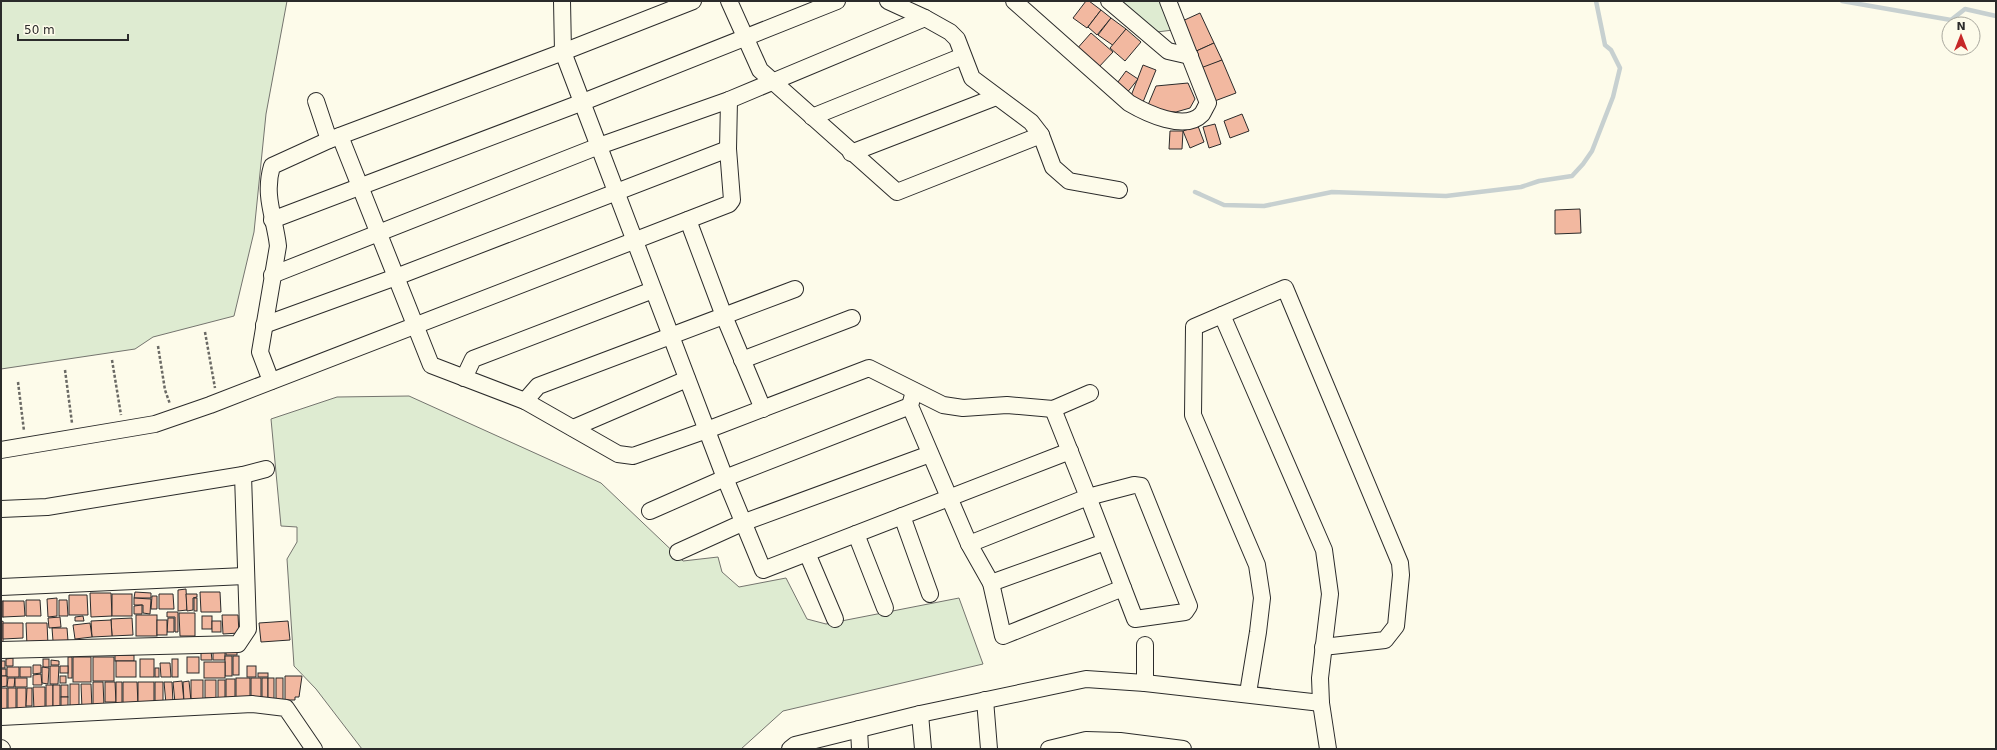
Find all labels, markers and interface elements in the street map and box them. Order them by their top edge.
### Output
scale bar [18,16,128,42]
north arrow [1941,16,1981,56]
text: N [1956,20,1966,33]
text: 50 m [24,23,55,37]

